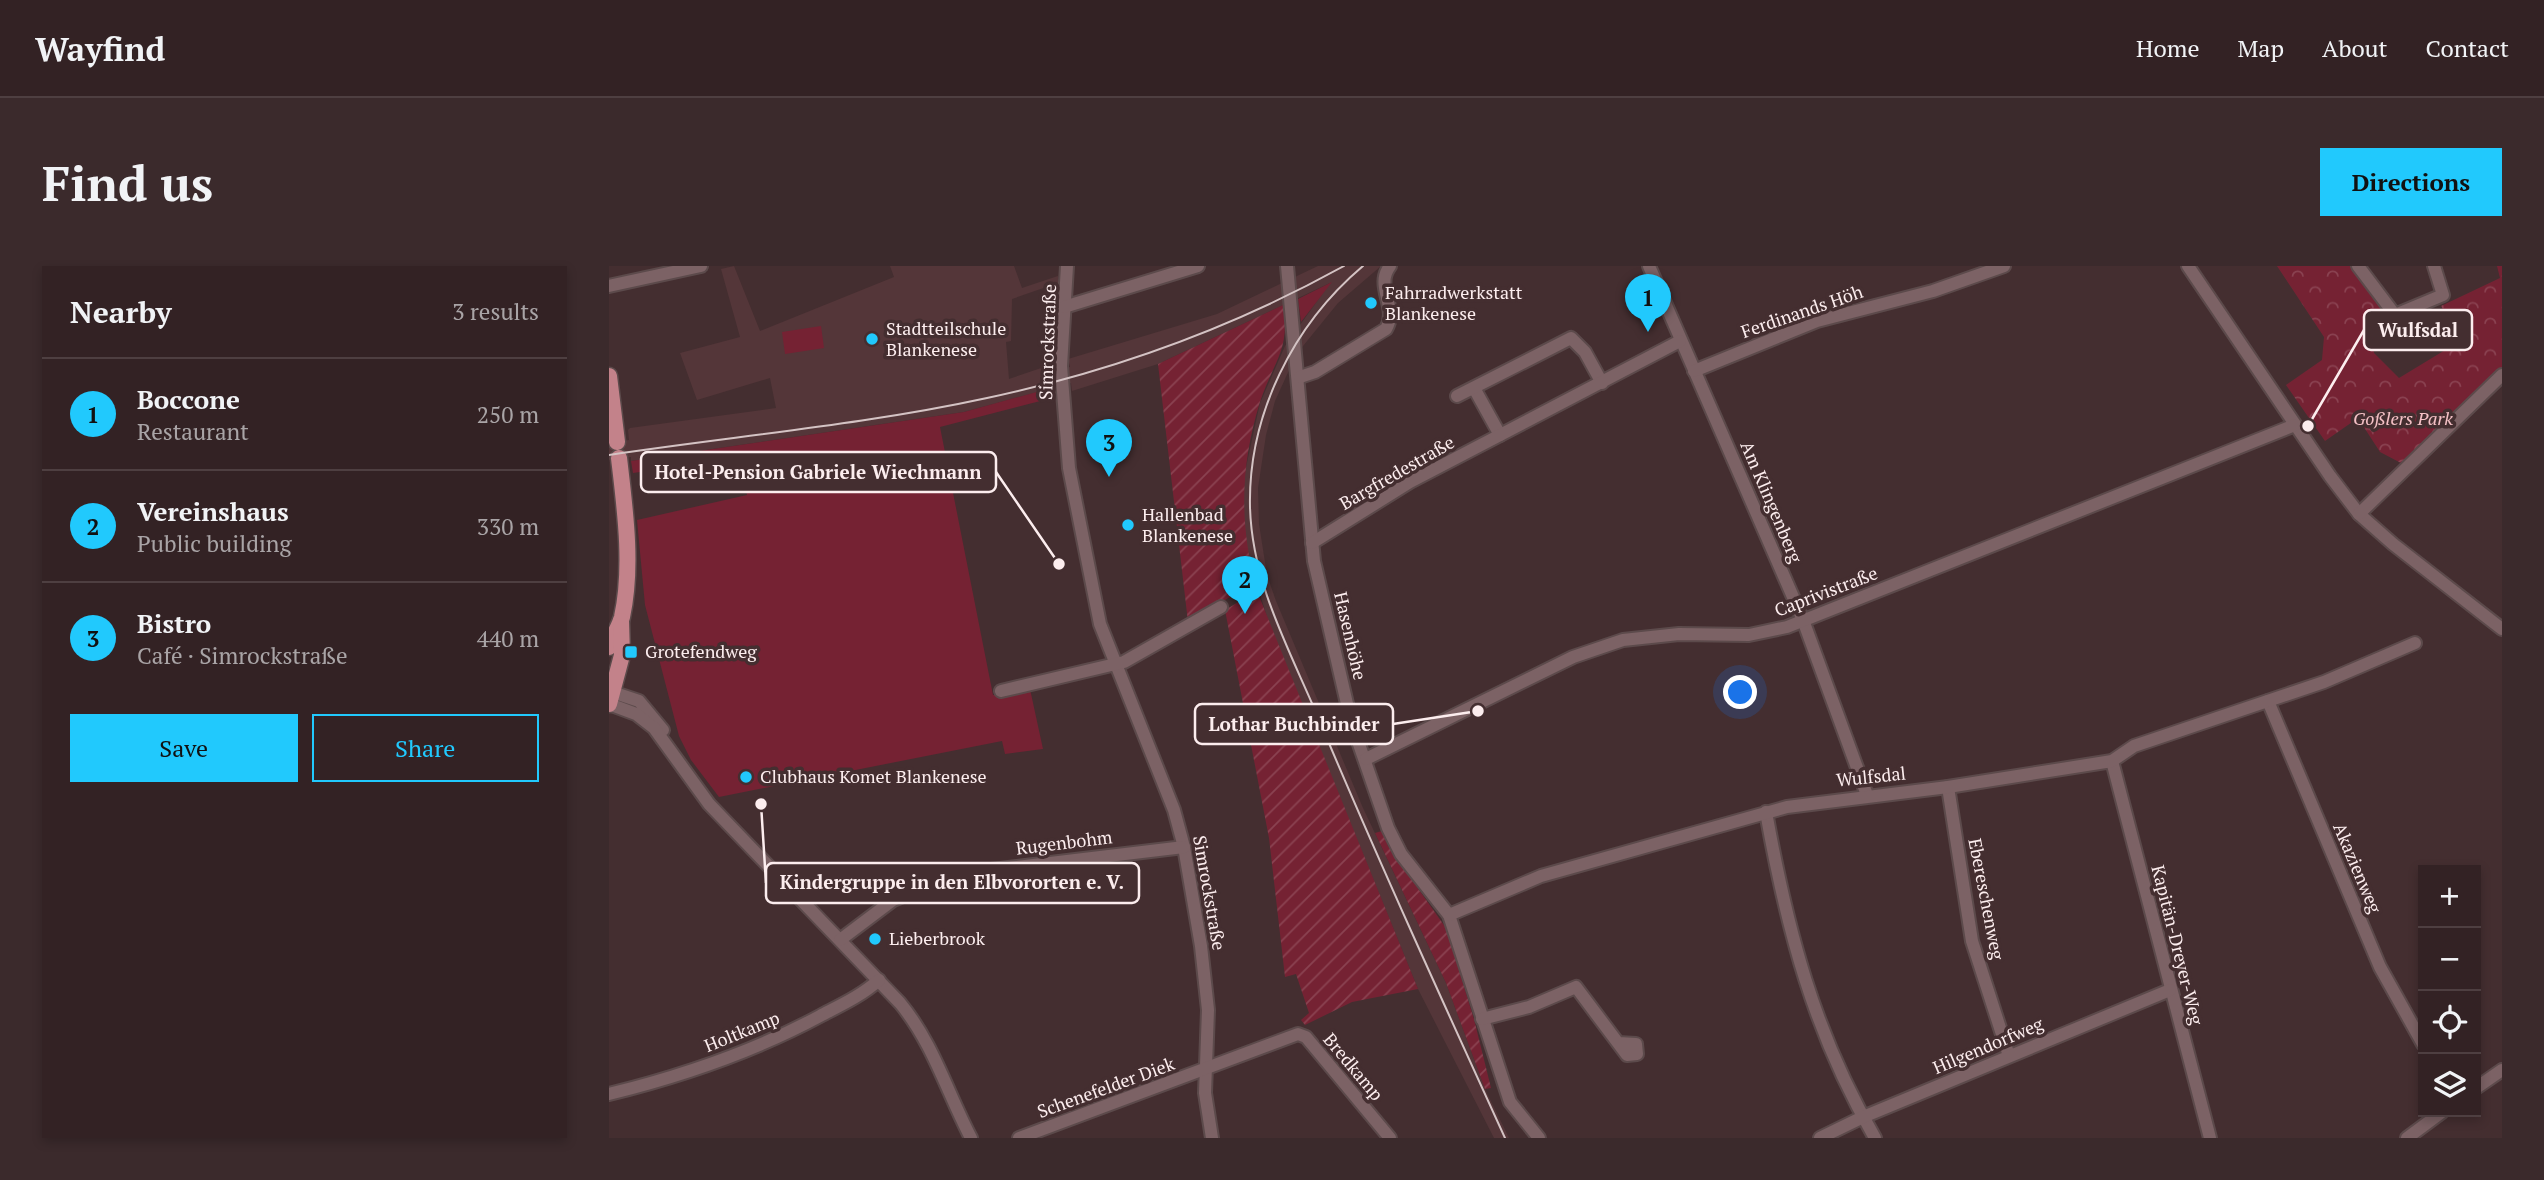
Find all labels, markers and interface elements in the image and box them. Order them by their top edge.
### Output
text: Wayfind [35,27,165,70]
text: Home [2136,32,2200,64]
text: Map [2238,32,2284,64]
text: About [2322,32,2388,64]
text: Contact [2426,32,2509,64]
button: Directions [2320,148,2502,216]
text: Find us [42,150,213,215]
pin: 1 [1625,274,1671,332]
street label: Ferdinands Höh [1738,279,1866,343]
place label: Fahrradwerkstatt Blankenese [1385,280,1523,325]
street label: Simrockstraße [1033,284,1061,400]
text: Nearby [70,292,172,332]
marker: Fahrradwerkstatt Blankenese [1363,295,1379,311]
text: 3 results [452,296,539,327]
callout: Wulfsdal [2364,310,2472,350]
place label: Stadtteilschule Blankenese [886,316,1006,361]
text: Wulfsdal [2378,317,2458,342]
marker: Stadtteilschule Blankenese [864,331,880,347]
text: Boccone [137,382,240,416]
text: 1 [87,399,100,430]
text: 250 m [477,399,539,430]
park label: Goßlers Park [2353,406,2453,430]
text: Restaurant [137,416,249,447]
pin: 3 [1086,419,1132,477]
street label: Bargfredestraße [1335,430,1458,515]
street label: Am Klingenberg [1736,437,1809,567]
callout: Hotel-Pension Gabriele Wiechmann [641,452,996,492]
text: Hotel-Pension Gabriele Wiechmann [655,459,982,484]
text: Vereinshaus [137,494,289,528]
place label: Hallenbad Blankenese [1142,502,1233,547]
text: 2 [87,511,100,542]
text: 330 m [477,511,539,542]
marker: Hallenbad Blankenese [1120,517,1136,533]
text: Public building [137,528,292,559]
pin: 2 [1222,556,1268,614]
street label: Caprivistraße [1771,560,1881,622]
street label: Hasenhöhe [1329,589,1373,682]
text: Bistro [137,606,211,640]
text: 3 [87,623,100,654]
text: 440 m [477,623,539,654]
place label: Grotefendweg [645,639,757,663]
text: Café · Simrockstraße [137,640,348,671]
marker: Grotefendweg [623,644,639,660]
your location [1723,675,1757,709]
callout: Lothar Buchbinder [1195,704,1393,744]
text: Lothar Buchbinder [1209,711,1380,736]
button: Save [70,714,298,782]
button: Share [312,714,539,782]
street label: Wulfsdal [1835,760,1907,792]
place label: Clubhaus Komet Blankenese [760,764,987,788]
marker: Clubhaus Komet Blankenese [738,769,754,785]
street label: Akazienweg [2328,819,2388,917]
street label: Rugenbohm [1014,824,1114,860]
street label: Simrockstraße [1188,834,1232,952]
street label: Ebereschenweg [1963,836,2011,962]
street label: Kapitän-Dreyer-Weg [2147,862,2210,1028]
callout: Kindergruppe in den Elbvororten e. V. [766,863,1139,903]
map controls [2418,865,2481,1117]
button: + [2418,865,2481,928]
text: Kindergruppe in den Elbvororten e. V. [780,869,1124,894]
place label: Lieberbrook [889,926,986,950]
button: − [2418,928,2481,991]
marker: Lieberbrook [867,931,883,947]
button: locate [2418,991,2481,1054]
street label: Holtkamp [700,1005,783,1057]
street label: Hilgendorfweg [1929,1011,2047,1079]
street label: Bredkamp [1318,1028,1389,1105]
street label: Schenefelder Diek [1034,1051,1178,1123]
button: layers [2418,1054,2481,1117]

